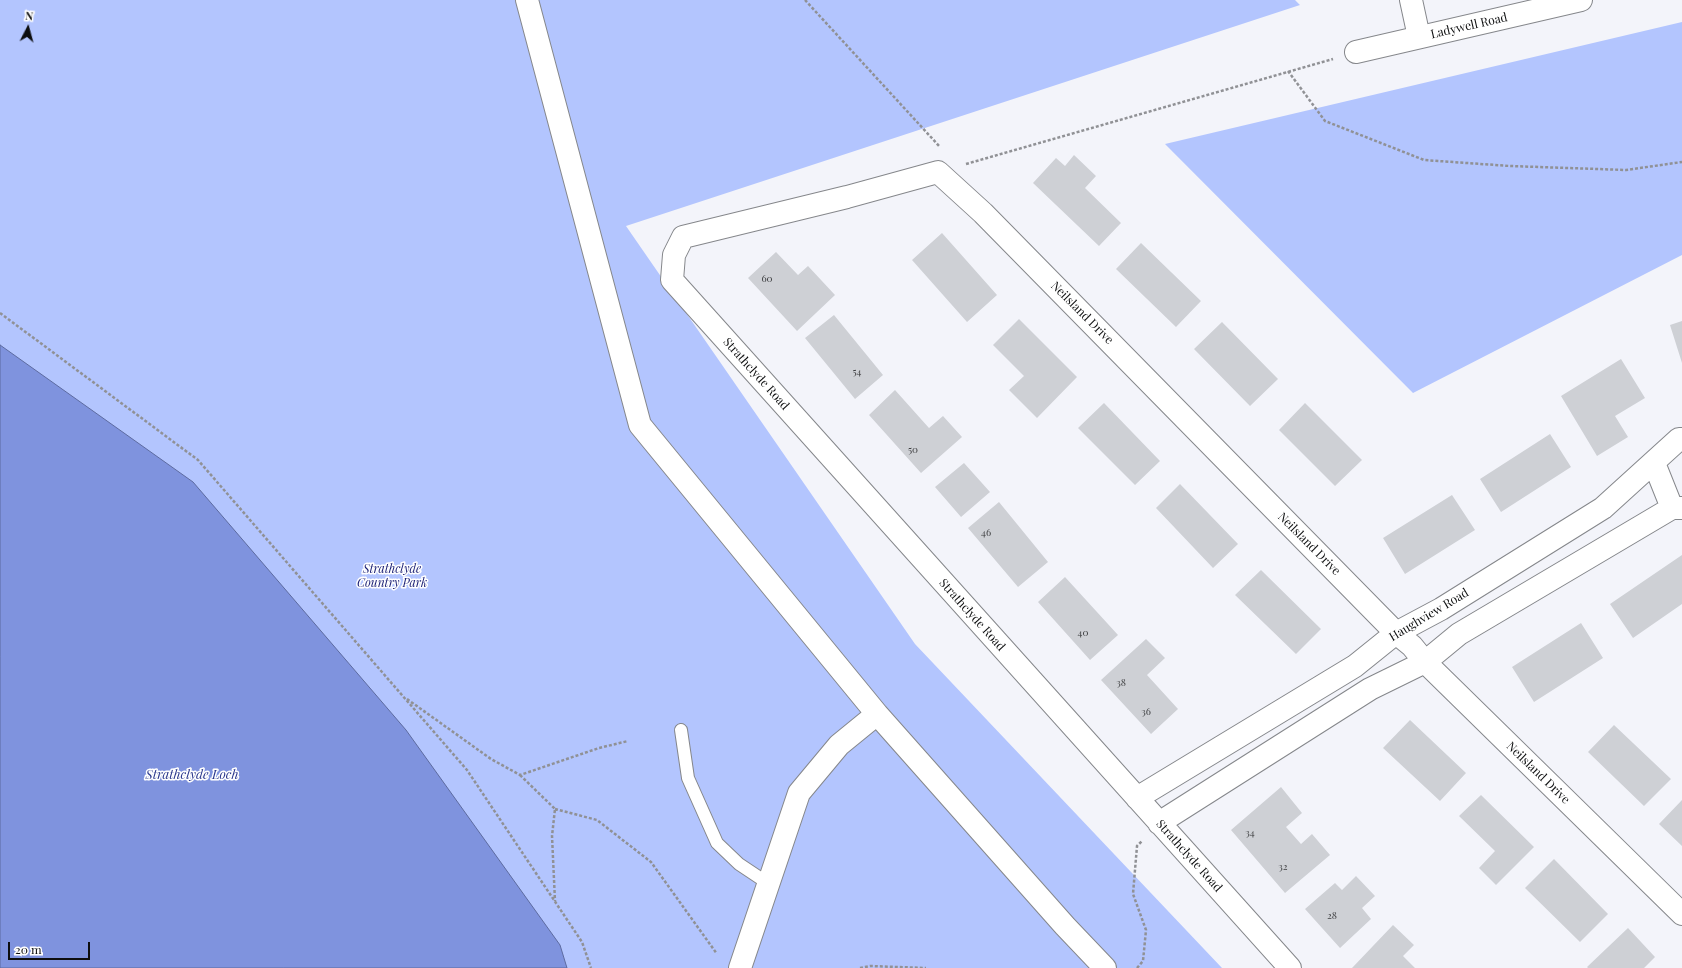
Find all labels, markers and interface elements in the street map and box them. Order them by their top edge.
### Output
north arrow [8,8,48,48]
text: N [25,8,34,23]
street label: Ladywell Road [1429,10,1509,42]
house number: 60 [761,273,773,285]
street label: Neilsland Drive [1048,279,1116,347]
street label: Strathclyde Road [720,335,792,413]
house number: 54 [852,366,862,378]
house number: 50 [908,444,918,456]
street label: Neilsland Drive [1275,510,1343,578]
house number: 46 [981,527,991,539]
park label: Strathclyde Country Park [357,562,427,590]
street label: Strathclyde Road [936,576,1008,654]
street label: Haughview Road [1387,586,1471,644]
house number: 40 [1078,627,1088,639]
house number: 38 [1116,677,1126,689]
house number: 36 [1141,706,1151,718]
street label: Neilsland Drive [1503,739,1573,807]
water label: Strathclyde Loch [146,767,238,783]
street label: Strathclyde Road [1153,817,1225,895]
house number: 34 [1245,827,1255,839]
house number: 32 [1278,861,1288,873]
house number: 28 [1327,910,1337,922]
scale bar [10,934,92,960]
text: 20 m [15,941,42,957]

